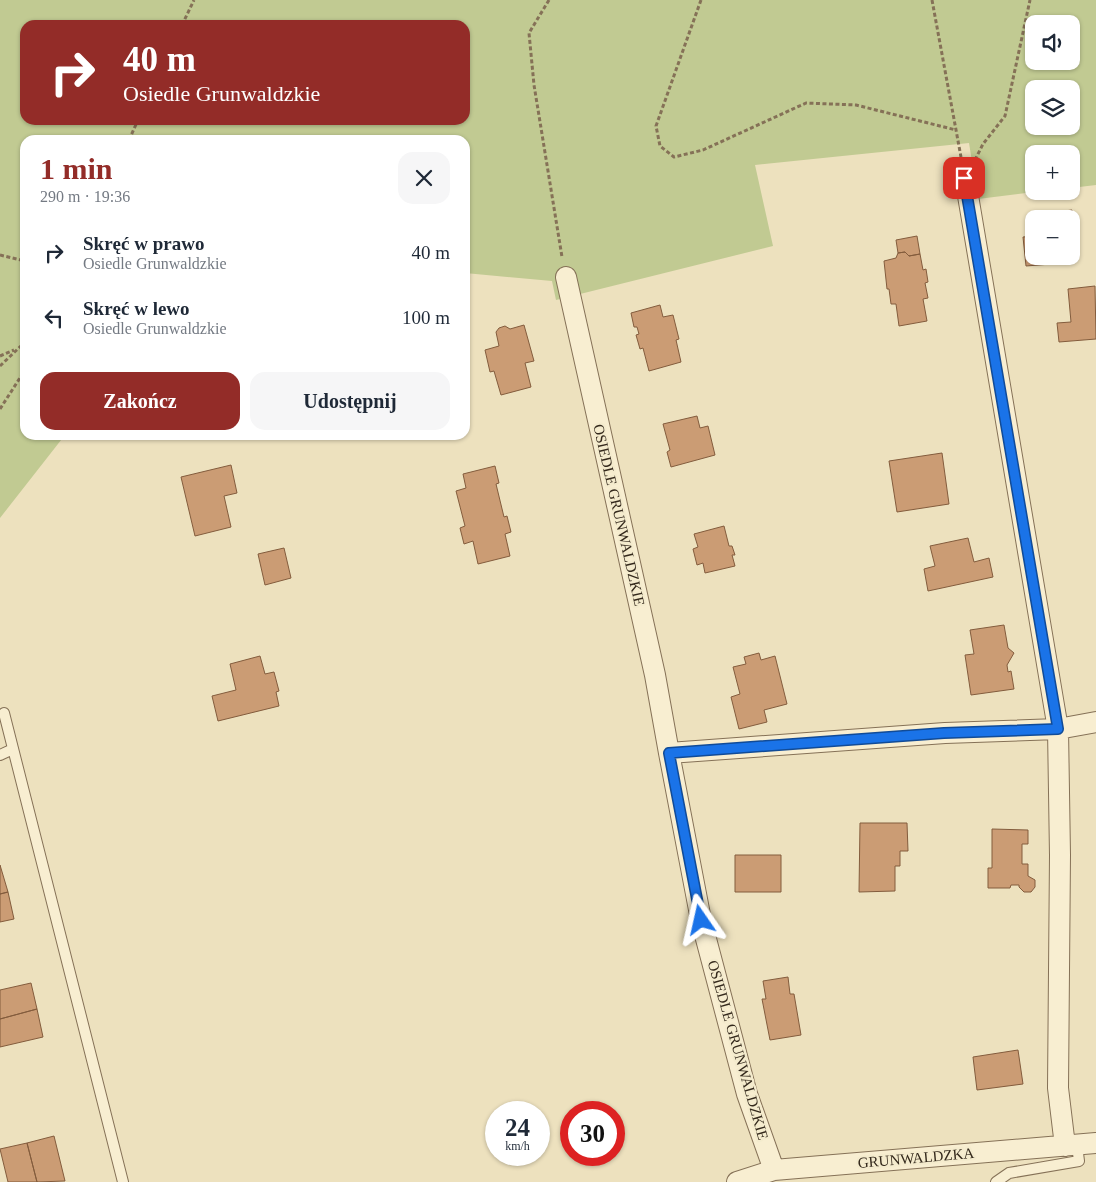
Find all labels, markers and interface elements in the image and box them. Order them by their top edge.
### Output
map controls [1025,15,1080,265]
button: sound [1025,15,1080,70]
icon: right [40,40,105,105]
text: 40 m [123,40,196,79]
button: layers [1025,80,1080,135]
text: Osiedle Grunwaldzkie [123,81,320,106]
button: + [1025,145,1080,200]
text: 1 min [40,152,113,185]
button: close [398,152,450,204]
pin [943,157,985,199]
icon: arrive [950,164,978,192]
text: 290 m · 19:36 [40,188,130,205]
button: − [1025,210,1080,265]
text: Skręć w prawo [83,233,204,254]
icon: right [40,239,68,267]
text: 40 m [411,242,450,263]
text: Osiedle Grunwaldzkie [83,255,227,272]
text: Skręć w lewo [83,298,190,319]
icon: left [40,304,68,332]
text: 100 m [402,307,450,328]
text: Osiedle Grunwaldzkie [83,320,227,337]
button: Zakończ [40,372,240,430]
button: Udostępnij [250,372,450,430]
street label: OSIEDLE GRUNWALDZKIE [590,422,648,608]
position arrow [674,893,726,945]
street label: OSIEDLE GRUNWALDZKIE [705,958,771,1142]
speed limit sign: 30 [560,1101,625,1166]
text: 24 [505,1114,530,1141]
text: km/h [505,1139,530,1153]
street label: GRUNWALDZKA [857,1145,975,1171]

